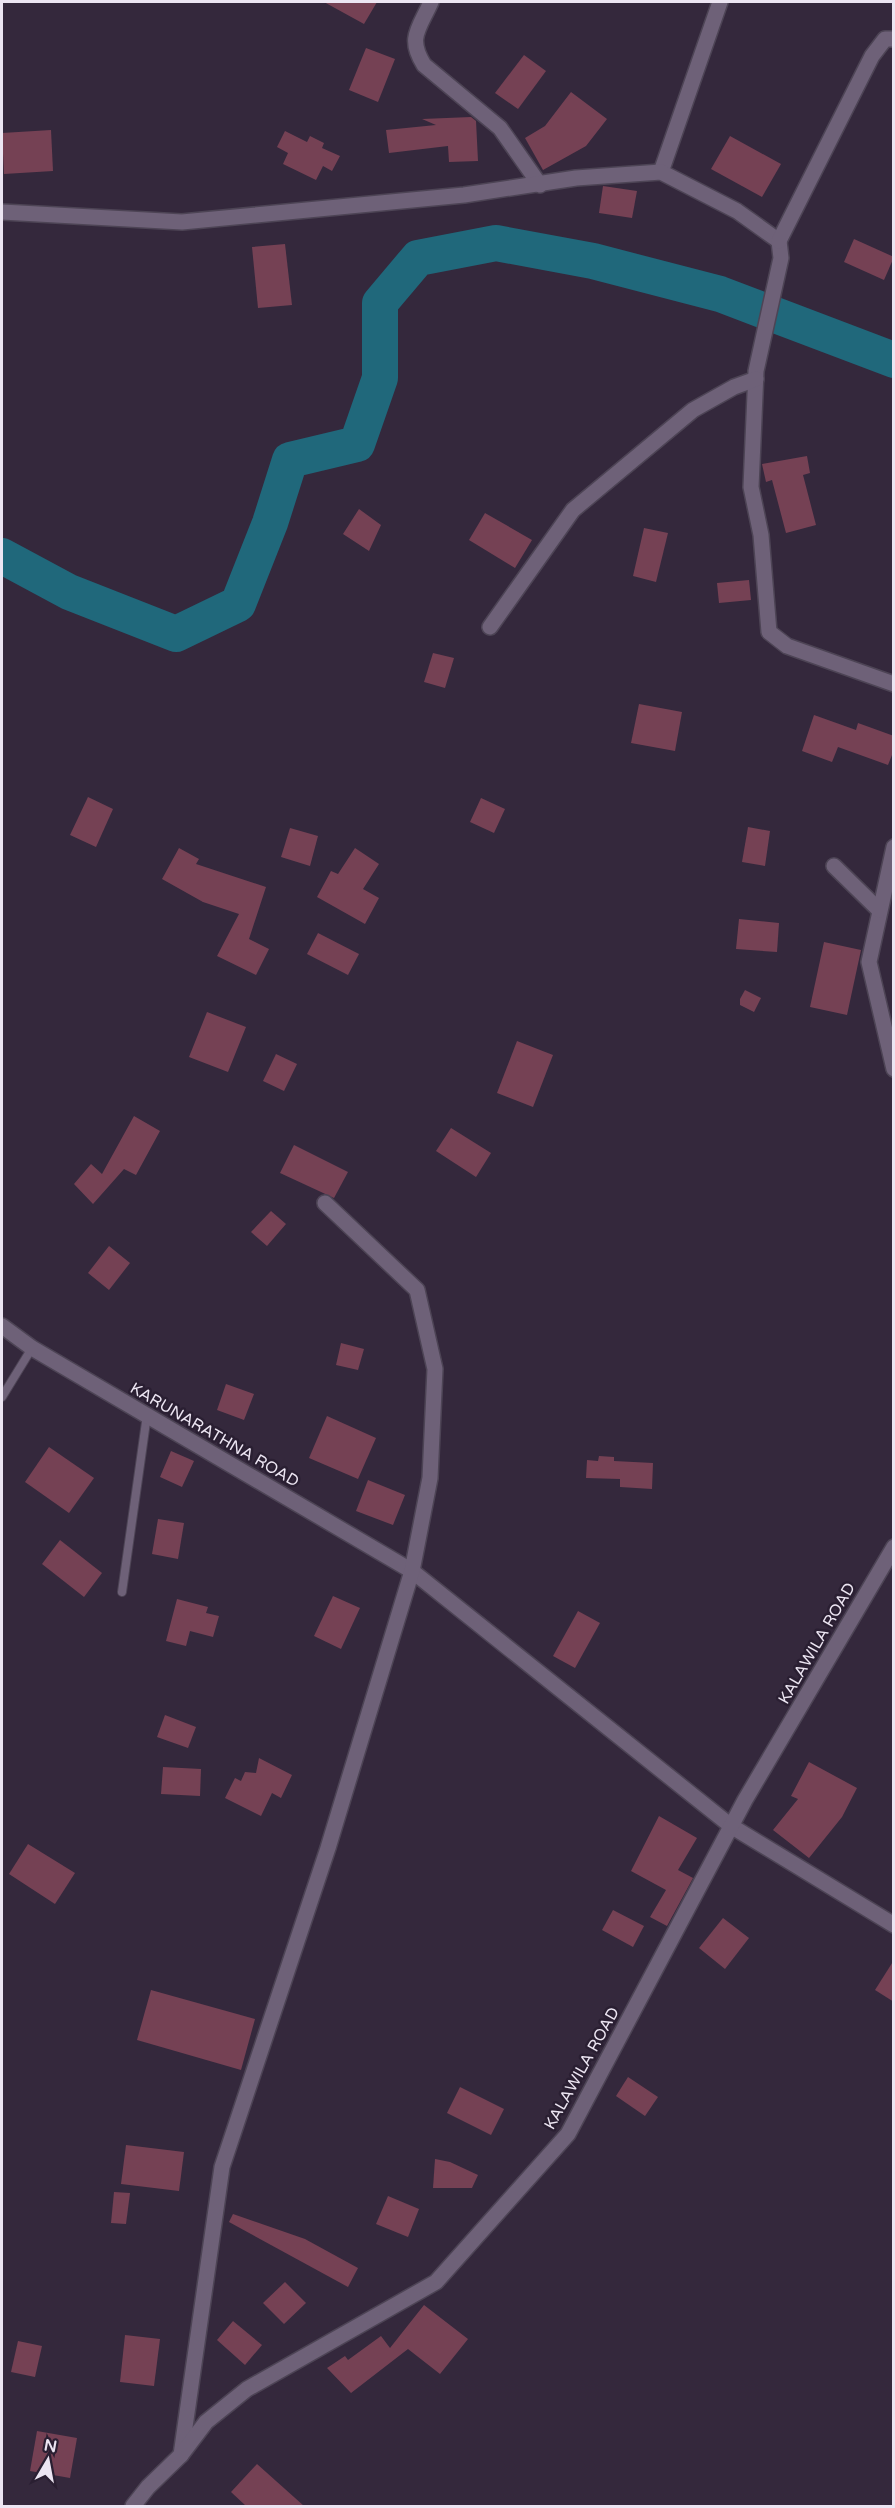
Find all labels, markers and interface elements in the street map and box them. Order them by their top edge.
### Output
street label: KARUNARATHNA ROAD [126,1378,303,1491]
street label: KALAWILA ROAD [774,1579,860,1708]
street label: KALAWILA ROAD [540,2004,624,2133]
north arrow [18,2430,78,2490]
text: N [42,2435,58,2457]

